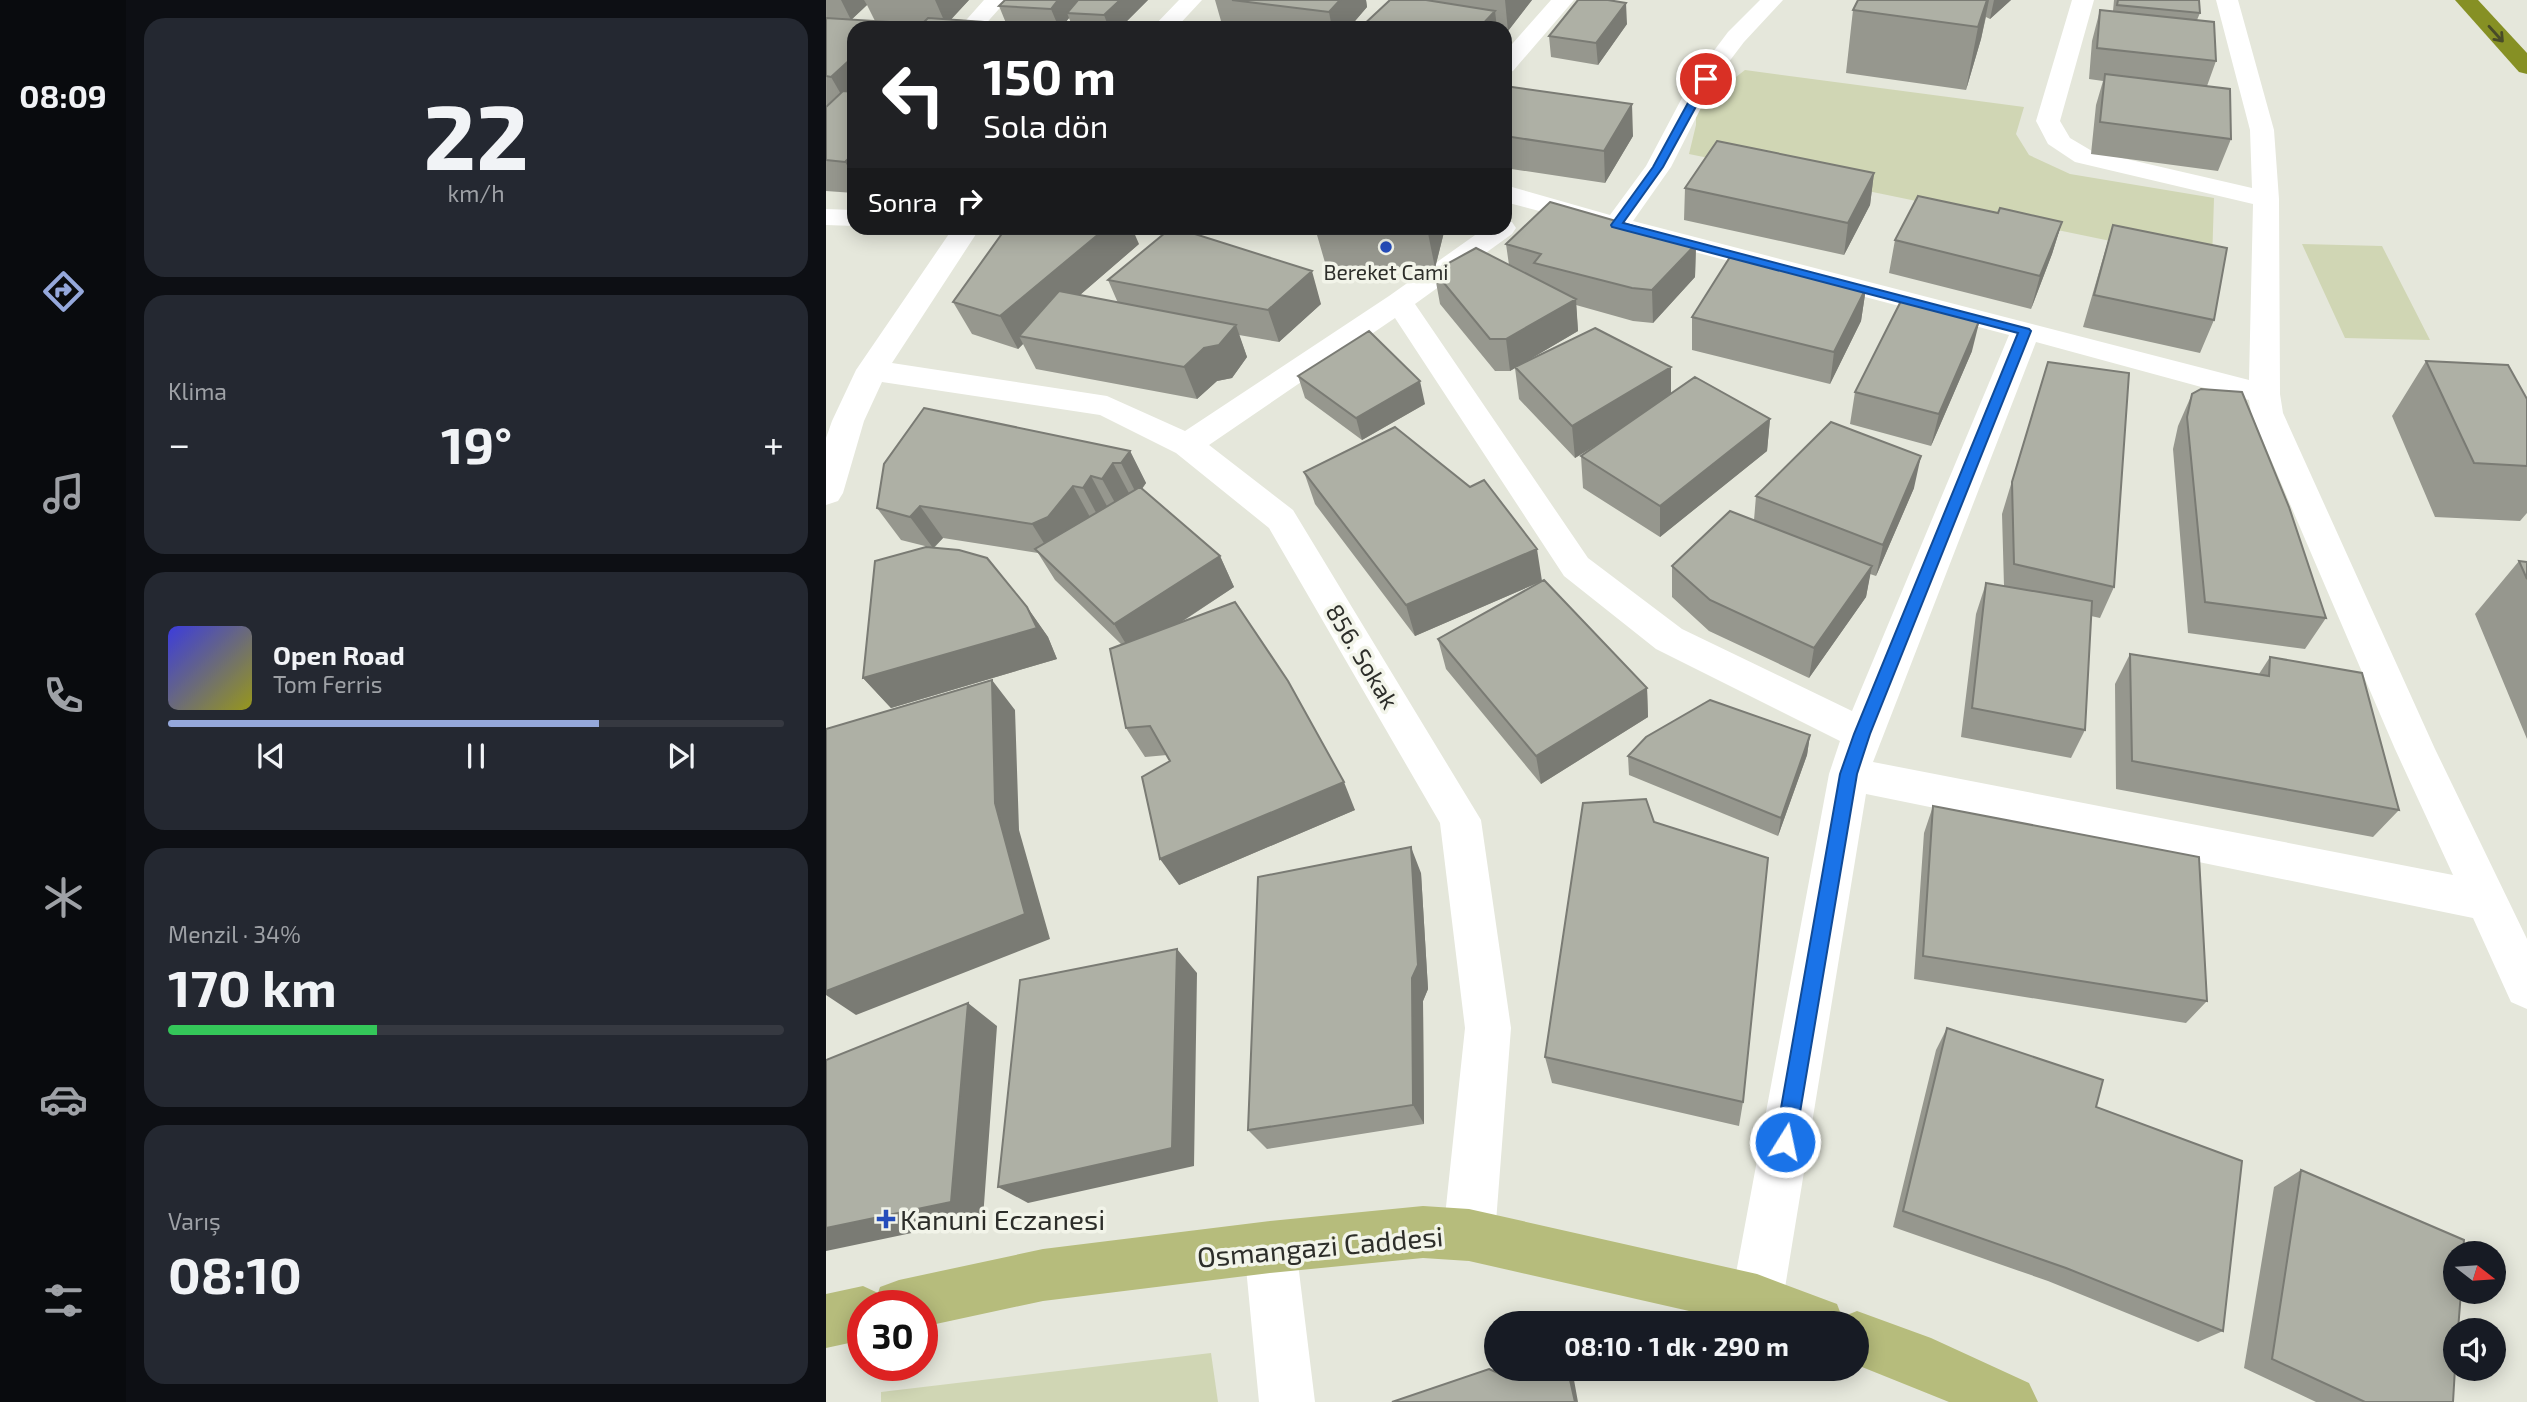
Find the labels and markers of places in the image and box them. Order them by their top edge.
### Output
pin [1676,49,1736,109]
marker: Bereket Cami [1378,239,1394,255]
place label: Bereket Cami [1323,259,1449,284]
place label: Kanuni Eczanesi [900,1202,1105,1236]
marker: Kanuni Eczanesi [878,1211,894,1227]

